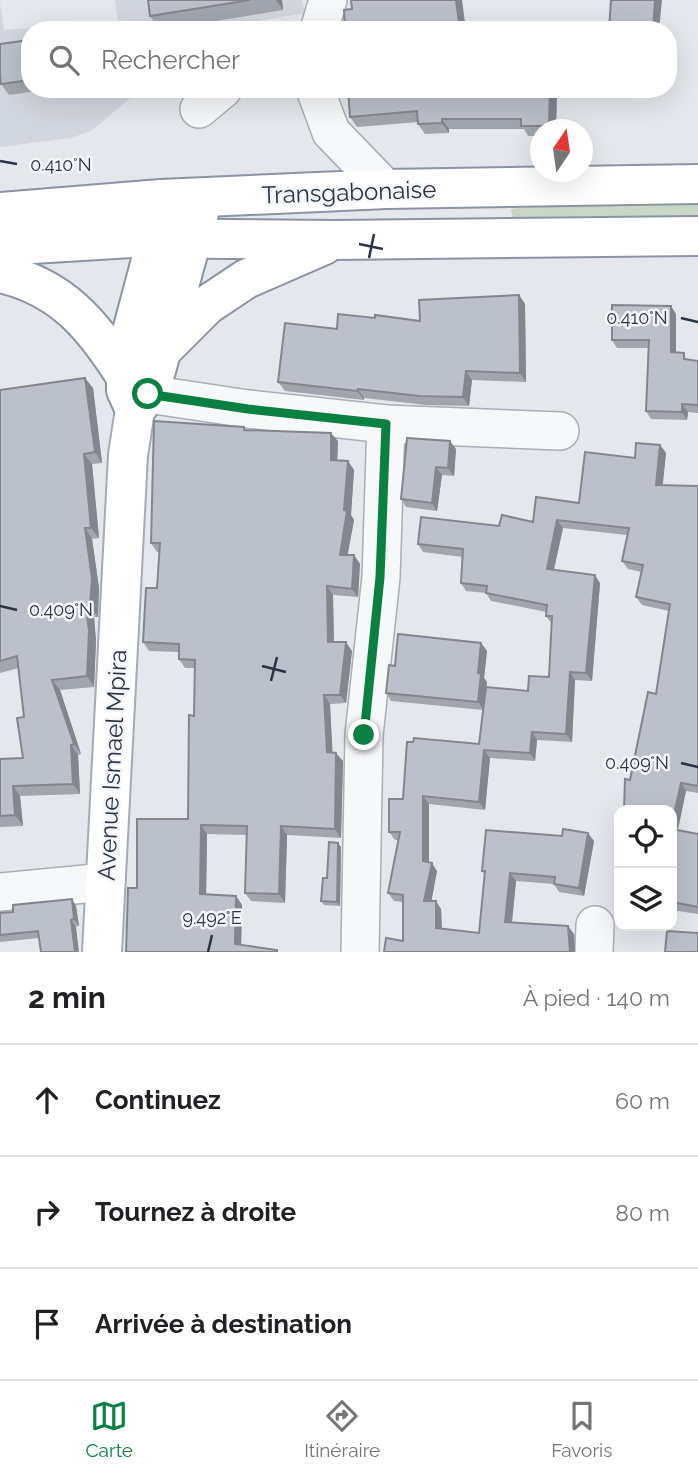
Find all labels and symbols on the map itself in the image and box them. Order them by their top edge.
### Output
north arrow [530,119,593,182]
text: 0.410°N [30,154,92,175]
street label: Transgabonaise [261,174,437,210]
text: 0.410°N [606,307,668,328]
route start [132,378,163,409]
text: 0.409°N [29,599,93,620]
street label: Avenue Ismael Mpira [91,649,133,881]
route end [348,719,379,750]
text: 0.409°N [605,752,669,773]
text: 9.492°E [182,907,242,928]

